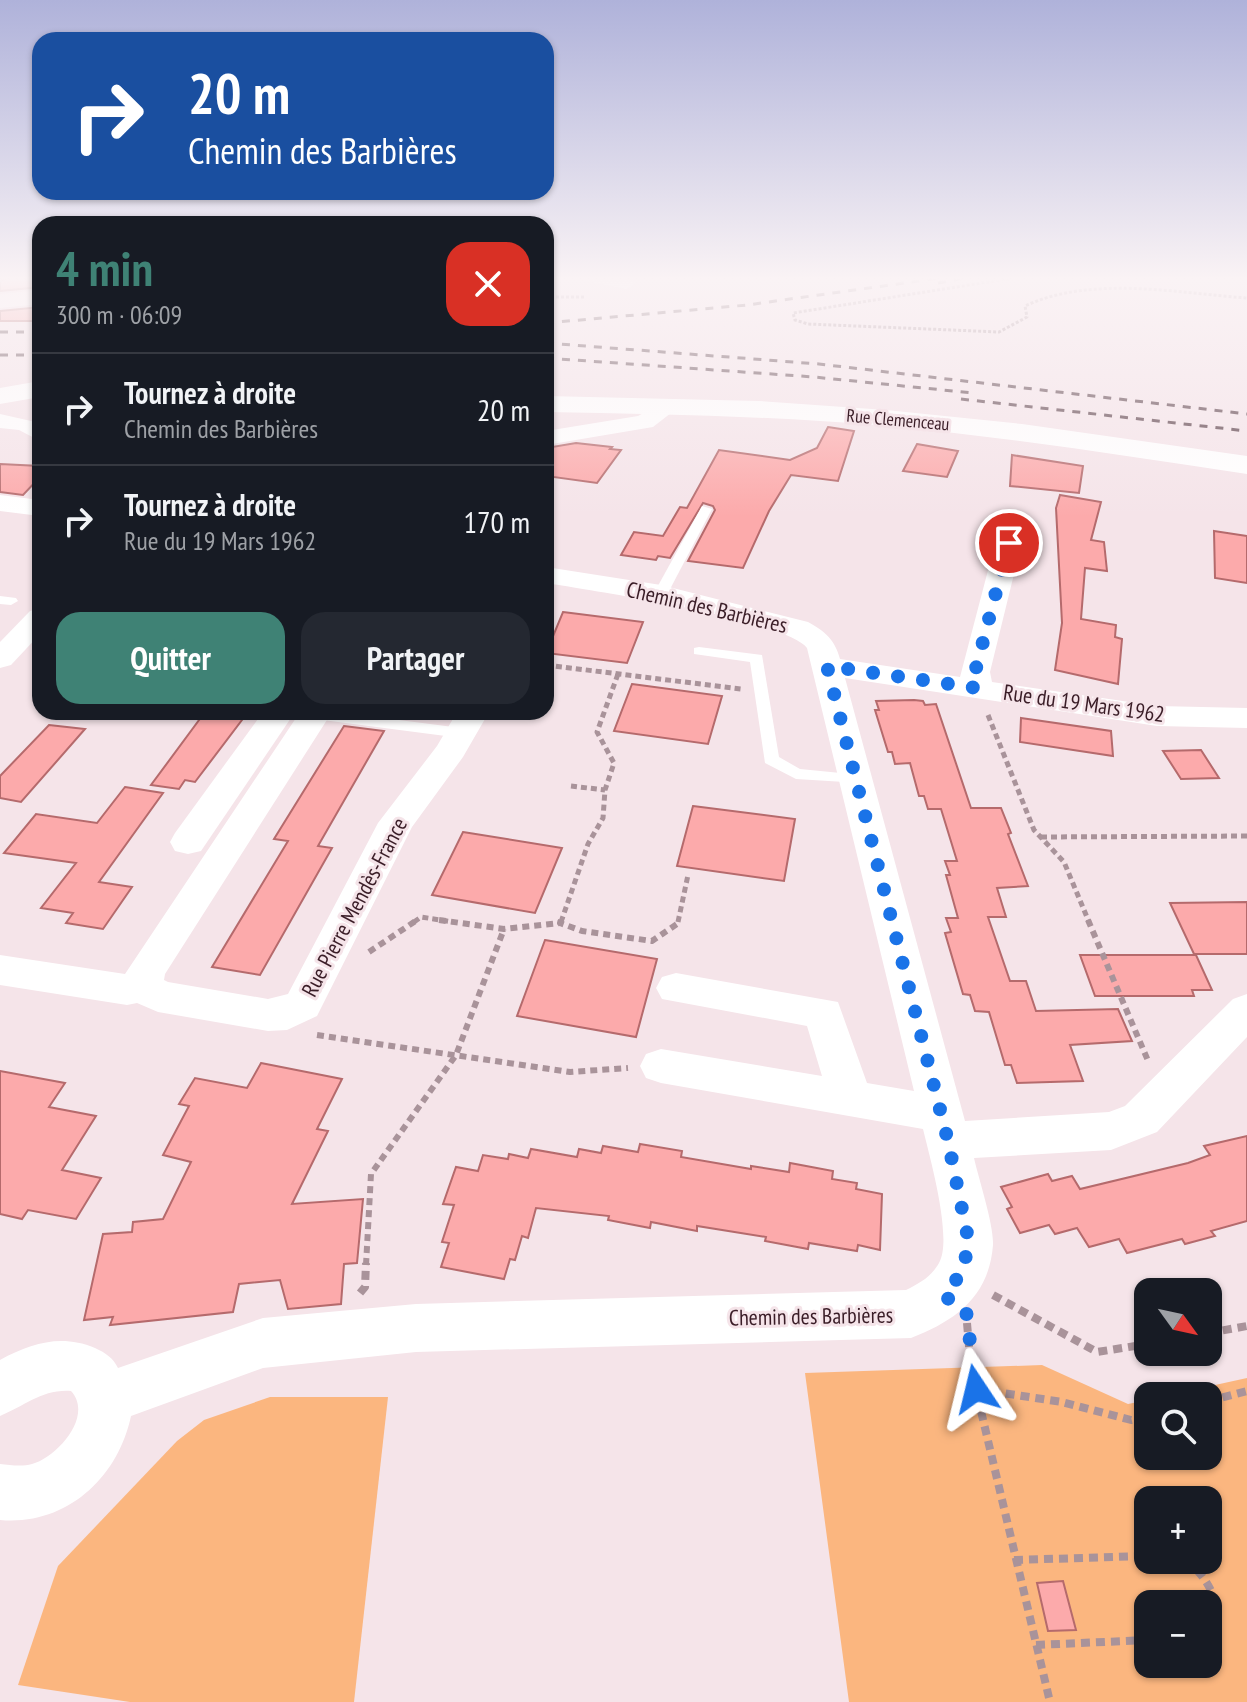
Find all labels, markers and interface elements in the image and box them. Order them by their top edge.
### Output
text: 20 m [188,57,290,129]
icon: right [56,64,160,168]
text: Chemin des Barbières [188,127,457,174]
text: 4 min [56,237,153,299]
button: close [446,242,530,326]
text: 300 m · 06:09 [56,298,182,331]
text: Tournez à droite [124,373,296,412]
icon: right [56,387,100,431]
text: 20 m [477,390,530,429]
street label: Rue Clemenceau [846,404,950,435]
text: Chemin des Barbières [124,412,318,445]
text: Tournez à droite [124,485,296,524]
icon: right [56,499,100,543]
text: 170 m [464,502,530,541]
pin [975,509,1043,577]
icon: arrive [987,521,1031,565]
text: Rue du 19 Mars 1962 [124,524,316,557]
street label: Chemin des Barbières [624,575,790,639]
button: Quitter [56,612,285,704]
button: Partager [301,612,530,704]
street label: Rue du 19 Mars 1962 [1002,678,1166,728]
street label: Rue Pierre Mendès-France [295,813,413,1001]
north arrow [1134,1278,1222,1366]
map controls [1134,1278,1222,1678]
street label: Chemin des Barbières [729,1301,893,1331]
position arrow [934,1347,1018,1431]
button: search [1134,1382,1222,1470]
button: + [1134,1486,1222,1574]
button: − [1134,1590,1222,1678]

